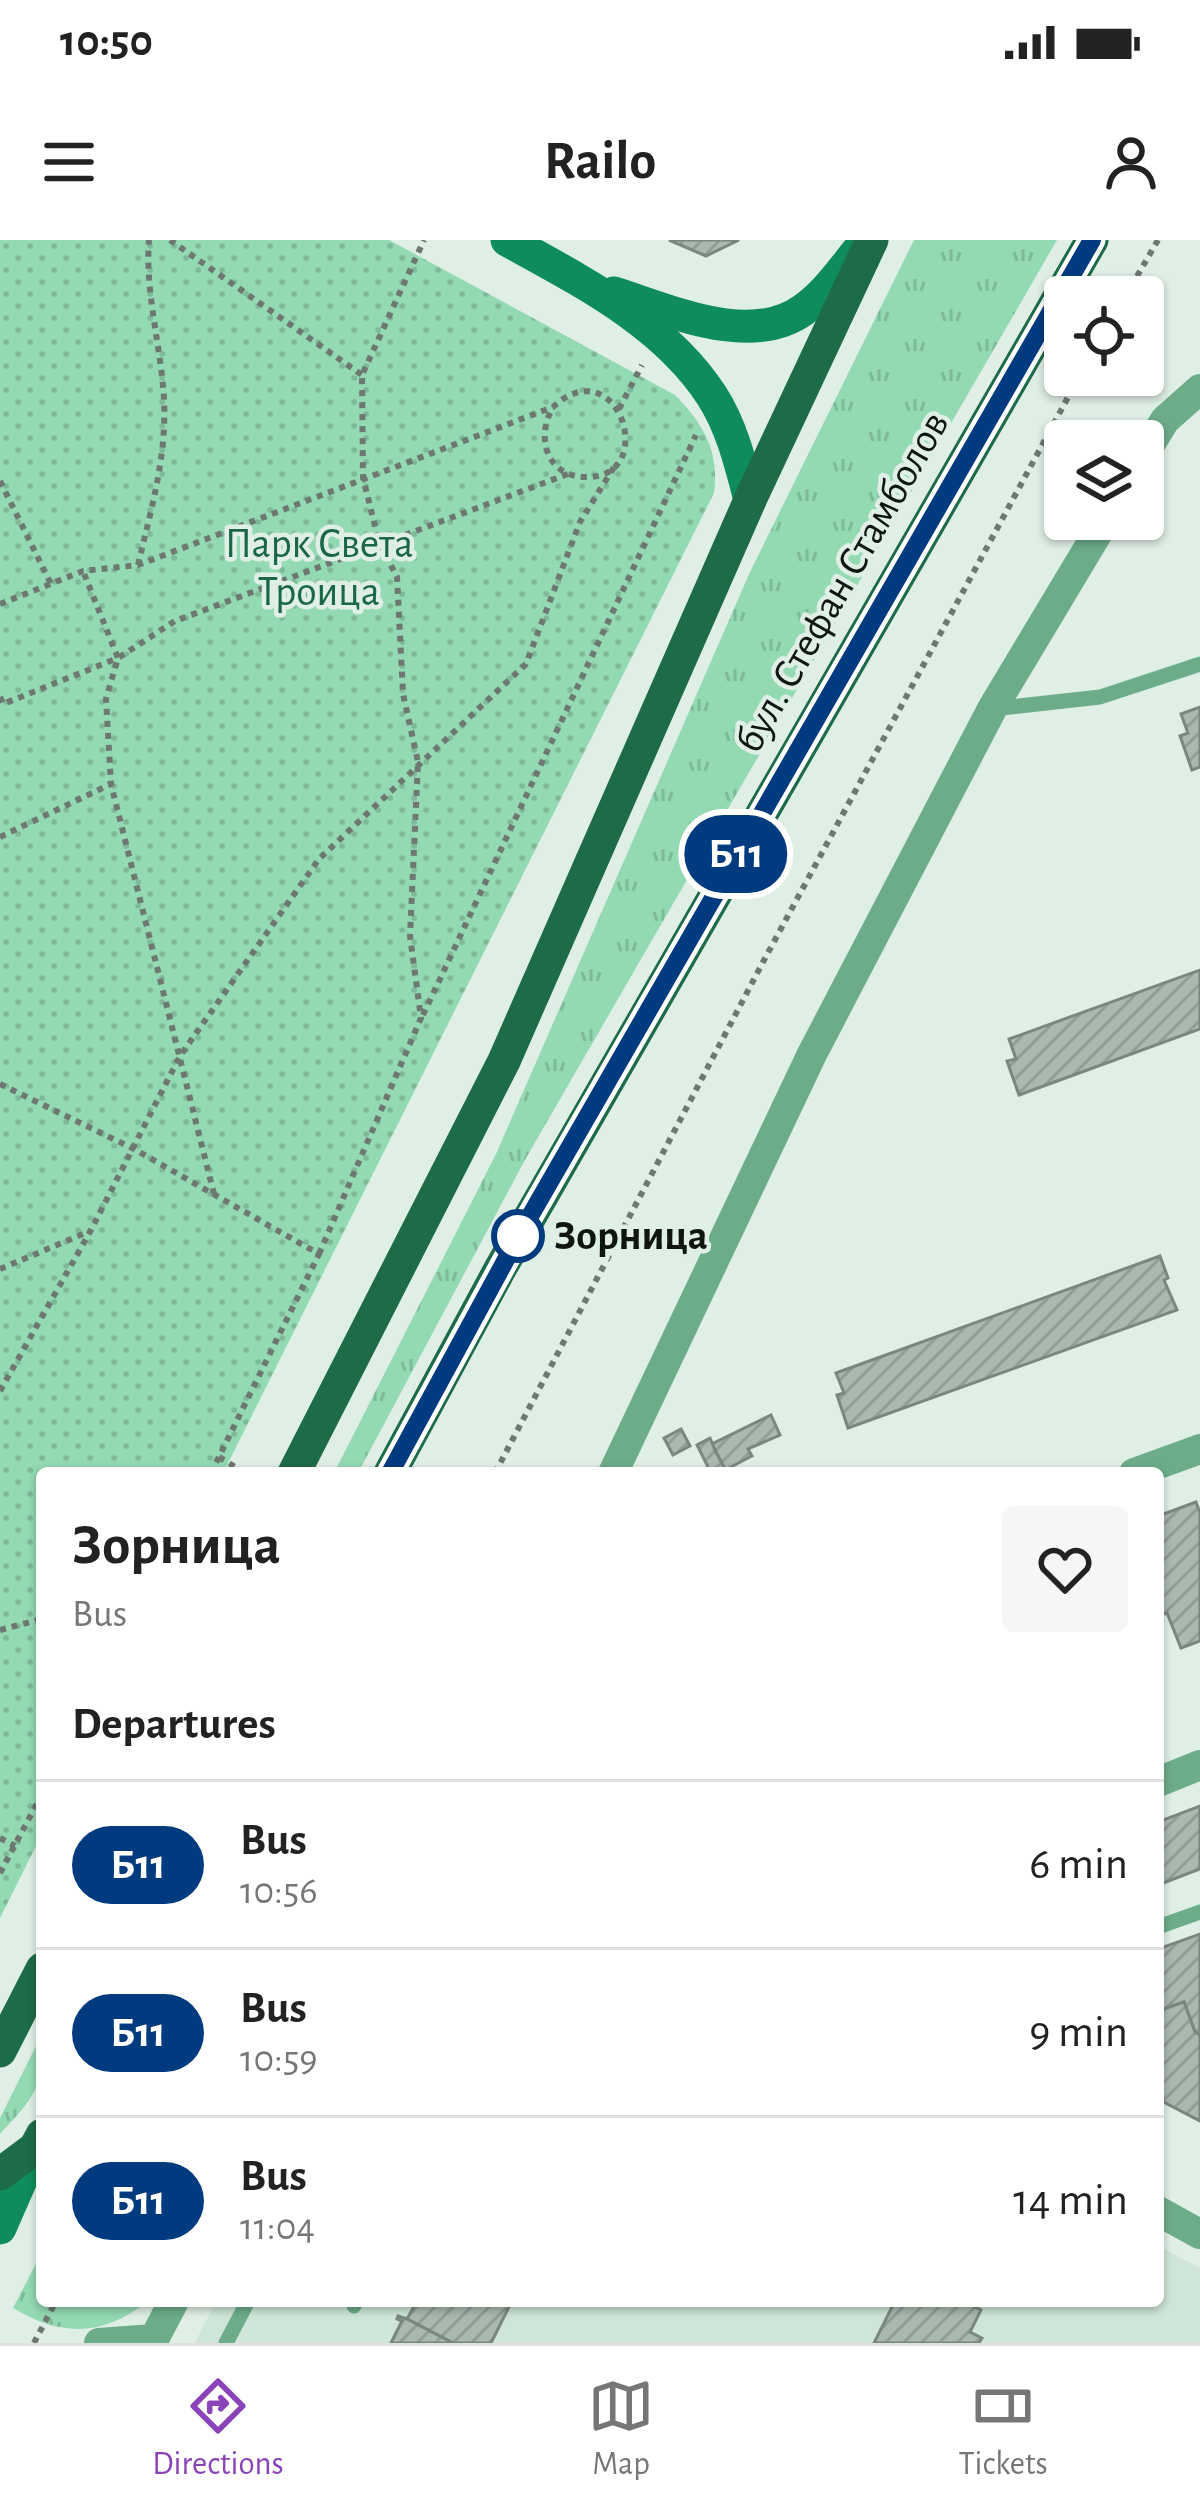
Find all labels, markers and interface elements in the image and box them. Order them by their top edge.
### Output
text: 10:50 [60,19,153,64]
icon: menu [36,129,102,195]
icon: person [1098,129,1164,195]
text: Railo [544,135,656,189]
map controls [1044,276,1164,540]
button: locate [1044,276,1164,396]
street label: бул. Стефан Стамболов [727,404,957,760]
button: layers [1044,420,1164,540]
park label: Парк Света Троица [224,523,414,613]
line badge: Б11 [667,815,805,893]
text: Б11 [708,833,764,875]
marker: Зорница [493,1211,543,1261]
place label: Зорница [554,1215,708,1257]
button: heart [1002,1506,1128,1632]
text: Зорница [72,1517,281,1574]
text: Bus [72,1595,127,1634]
text: Departures [72,1702,276,1747]
text: Bus [240,1818,307,1863]
text: 6 min [1029,1842,1128,1887]
text: Б11 [110,1844,166,1886]
text: 10:56 [240,1872,318,1911]
text: Bus [240,1986,307,2031]
text: 9 min [1029,2010,1128,2055]
text: Б11 [110,2012,166,2054]
text: 10:59 [240,2040,318,2079]
text: Bus [240,2154,307,2199]
text: 14 min [1013,2178,1128,2223]
text: Б11 [110,2180,166,2222]
text: 11:04 [240,2208,315,2247]
tab: Directions [152,2373,284,2485]
tab: Map [588,2373,654,2485]
tab: Tickets [958,2373,1048,2485]

